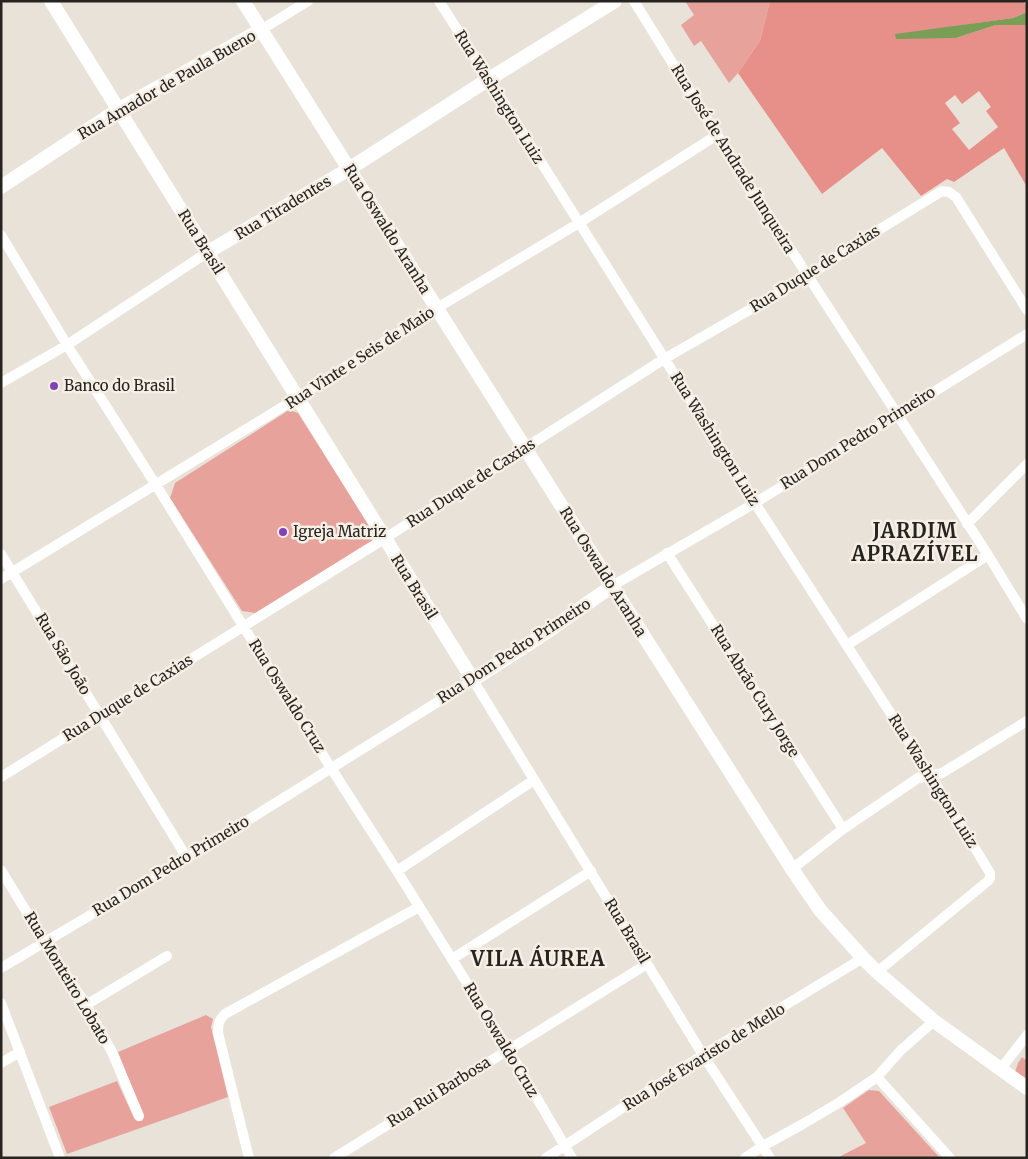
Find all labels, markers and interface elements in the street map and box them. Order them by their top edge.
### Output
street label: Rua Amador de Paula Bueno [74,26,259,143]
street label: Rua Washington Luiz [451,26,548,167]
street label: Rua José de Andrade Junqueira [667,61,800,257]
street label: Rua Oswaldo Aranha [340,160,435,297]
street label: Rua Tiradentes [231,171,334,244]
street label: Rua Brasil [174,206,229,278]
street label: Rua Duque de Caxias [746,221,883,316]
street label: Rua Vinte e Seis de Maio [282,302,438,413]
street label: Rua Washington Luiz [667,368,764,509]
place label: Banco do Brasil [64,376,175,395]
marker: Banco do Brasil [48,380,60,392]
street label: Rua Dom Pedro Primeiro [777,382,939,493]
street label: Rua Duque de Caxias [403,434,539,531]
street label: Rua Oswaldo Aranha [556,503,651,640]
district label: JARDIM APRAZÍVEL [850,518,979,566]
place label: Igreja Matriz [293,522,386,541]
marker: Igreja Matriz [277,526,289,538]
street label: Rua Brasil [387,551,442,623]
street label: Rua Dom Pedro Primeiro [433,594,594,707]
street label: Rua São João [32,610,95,698]
street label: Rua Abrão Cury Jorge [707,621,804,761]
street label: Rua Oswaldo Cruz [245,635,330,756]
street label: Rua Duque de Caxias [59,650,196,745]
street label: Rua Washington Luiz [885,710,982,851]
street label: Rua Dom Pedro Primeiro [89,811,253,920]
street label: Rua Brasil [601,895,654,967]
street label: Rua Monteiro Lobato [20,908,115,1048]
district label: VILA ÁUREA [470,944,605,971]
street label: Rua Oswaldo Cruz [460,979,543,1100]
street label: Rua José Evaristo de Mello [619,999,788,1114]
street label: Rua Rui Barbosa [384,1052,494,1131]

